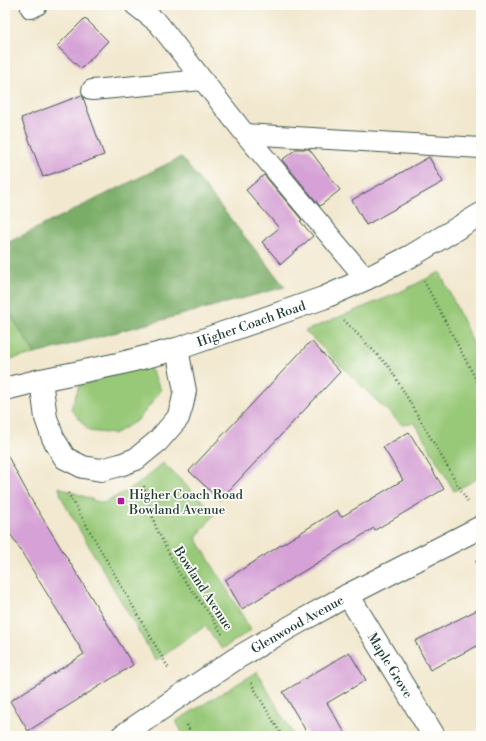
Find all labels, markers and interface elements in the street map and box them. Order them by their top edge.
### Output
street label: Higher Coach Road [195,298,308,350]
place label: Higher Coach Road Bowland Avenue [128,487,244,518]
marker: Higher Coach Road Bowland Avenue [116,496,126,506]
street label: Bowland Avenue [170,543,236,634]
street label: Glenwood Avenue [248,592,347,657]
street label: Maple Grove [364,630,416,702]

